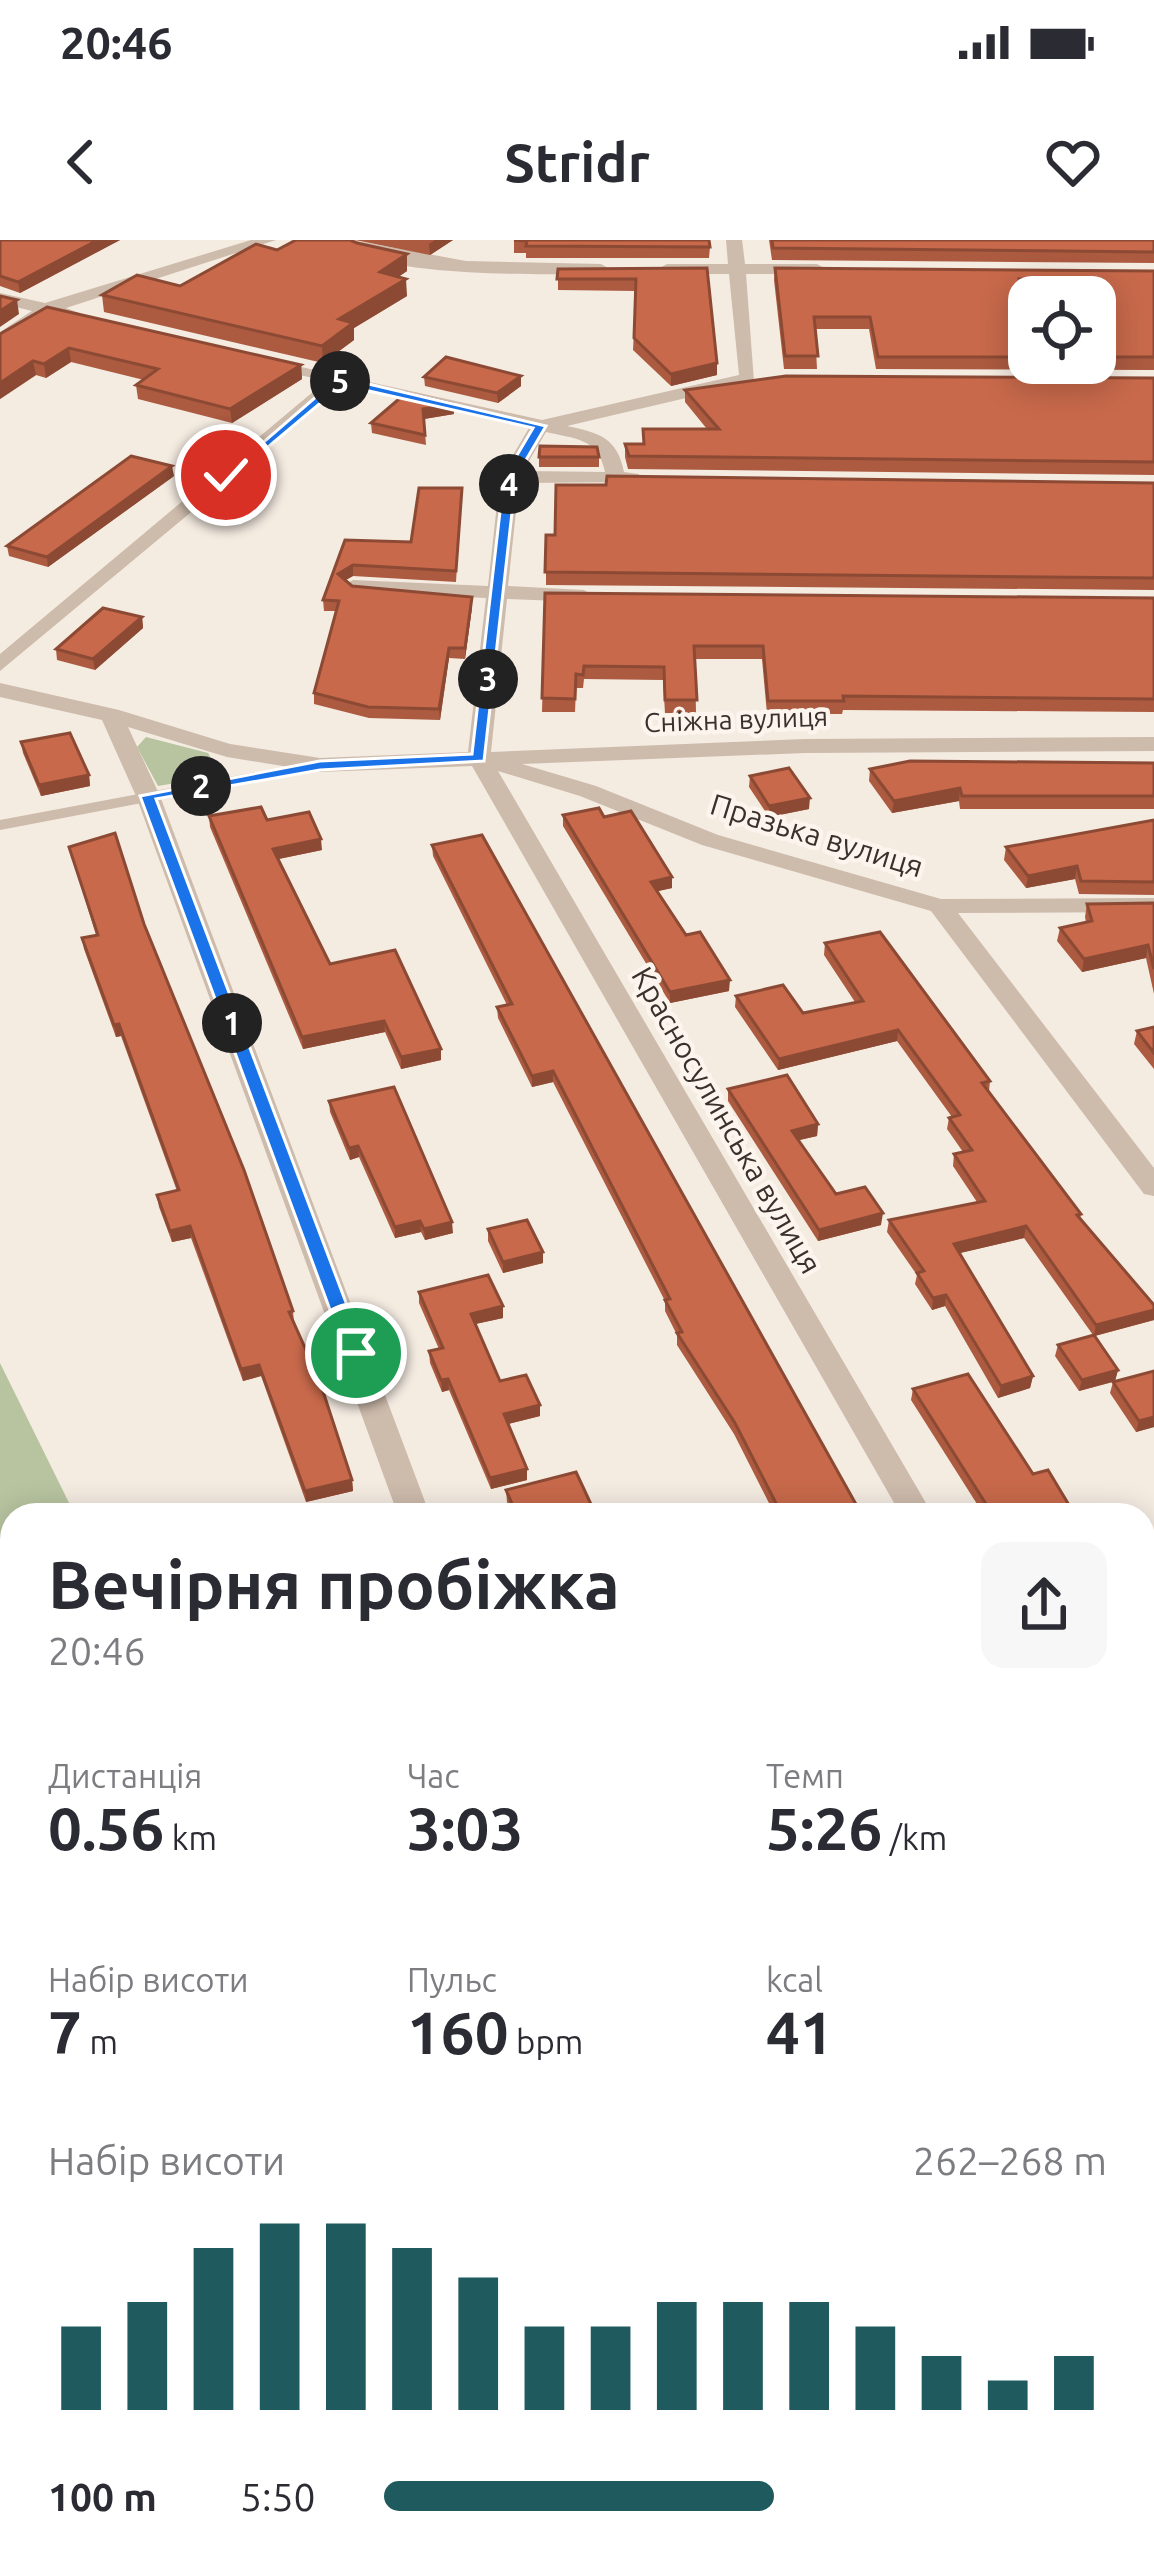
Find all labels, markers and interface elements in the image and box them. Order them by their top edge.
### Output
text: 20:46 [60,17,173,68]
icon: back [48,129,114,195]
icon: heart [1040,129,1106,195]
text: Stridr [504,132,650,192]
map controls [1008,276,1116,384]
button: locate [1008,276,1116,384]
pin: 5 [310,351,370,411]
text: 5 [331,362,349,399]
pin [175,424,277,526]
icon: check [193,442,259,508]
pin: 4 [479,454,539,514]
text: 4 [500,465,518,502]
pin: 3 [458,649,518,709]
text: 3 [479,660,497,697]
street label: Сніжна вулиця [643,701,829,737]
pin: 2 [171,756,231,816]
text: 2 [192,767,210,804]
street label: Празька вулиця [707,786,927,884]
street label: Красносулинська вулиця [625,961,829,1279]
pin: 1 [202,993,262,1053]
text: 1 [223,1004,241,1041]
pin [305,1302,407,1404]
icon: arrive [323,1320,389,1386]
button: share [981,1542,1107,1668]
text: Вечірня пробіжка [48,1547,620,1621]
text: 20:46 [48,1629,146,1672]
text: Дистанція [48,1757,202,1794]
text: Час [407,1757,460,1794]
text: Темп [766,1757,844,1794]
text: 0.56 [48,1794,164,1861]
text: 3:03 [407,1794,523,1861]
text: 5:26 [766,1794,882,1861]
text: km [164,1819,217,1856]
text: /km [882,1819,947,1856]
text: Набір висоти [48,1961,249,1998]
text: Пульс [407,1961,497,1998]
text: kcal [766,1961,823,1998]
text: 7 [48,1998,82,2065]
text: 160 [407,1998,509,2065]
text: 41 [766,1998,834,2065]
text: m [82,2023,118,2060]
text: bpm [509,2023,583,2060]
text: Набір висоти [48,2139,285,2182]
text: 262–268 m [913,2139,1107,2182]
text: 100 m [48,2475,157,2518]
text: 5:50 [240,2475,316,2518]

